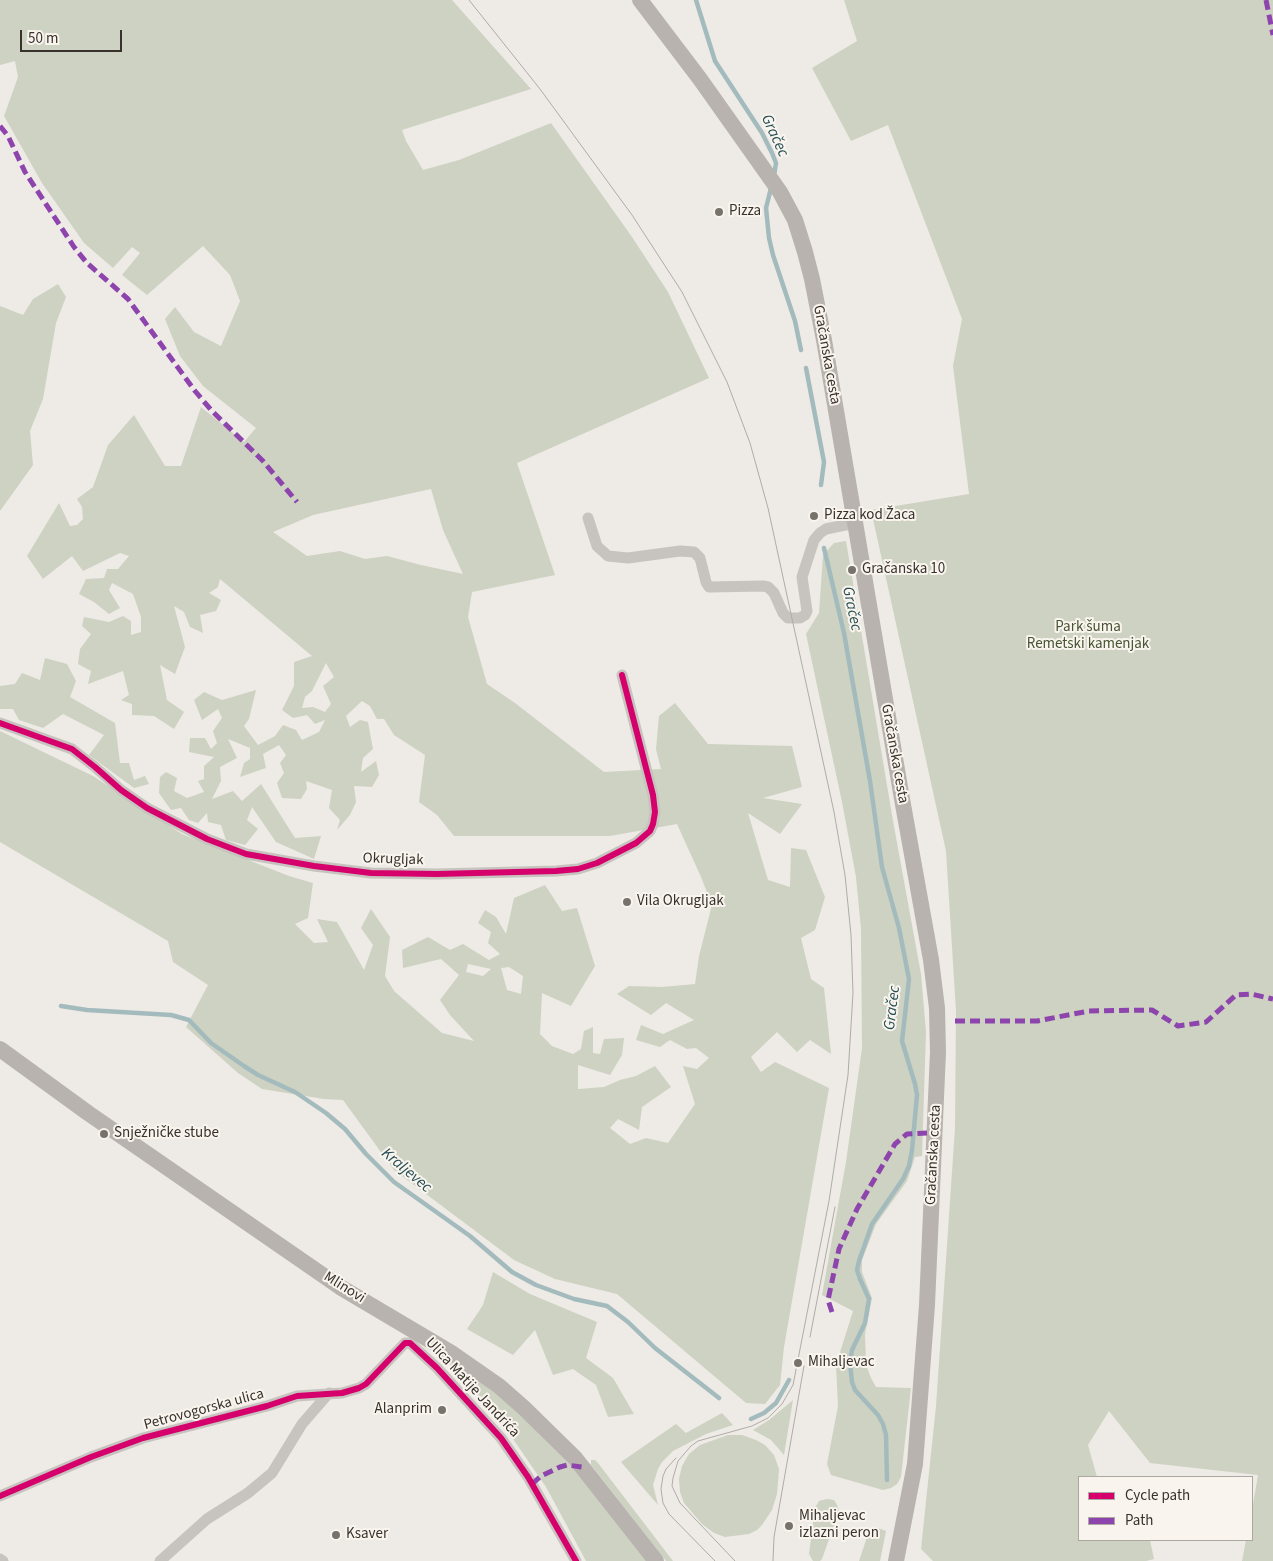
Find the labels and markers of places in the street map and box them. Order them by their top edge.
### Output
place label: Pizza [729,203,761,221]
marker: Pizza [713,206,725,218]
place label: Pizza kod Žaca [824,507,915,525]
marker: Pizza kod Žaca [808,510,820,522]
place label: Gračanska 10 [862,561,945,579]
marker: Gračanska 10 [846,564,858,576]
place label: Vila Okrugljak [637,893,724,911]
marker: Vila Okrugljak [621,896,633,908]
place label: Snježničke stube [114,1125,219,1143]
marker: Snježničke stube [98,1128,110,1140]
place label: Mihaljevac [808,1354,875,1372]
marker: Mihaljevac [792,1357,804,1369]
place label: Alanprim [375,1401,432,1419]
marker: Alanprim [436,1404,448,1416]
place label: Mihaljevac izlazni peron [799,1508,879,1543]
marker: Mihaljevac izlazni peron [783,1520,795,1532]
place label: Ksaver [346,1526,388,1544]
marker: Ksaver [330,1529,342,1541]

